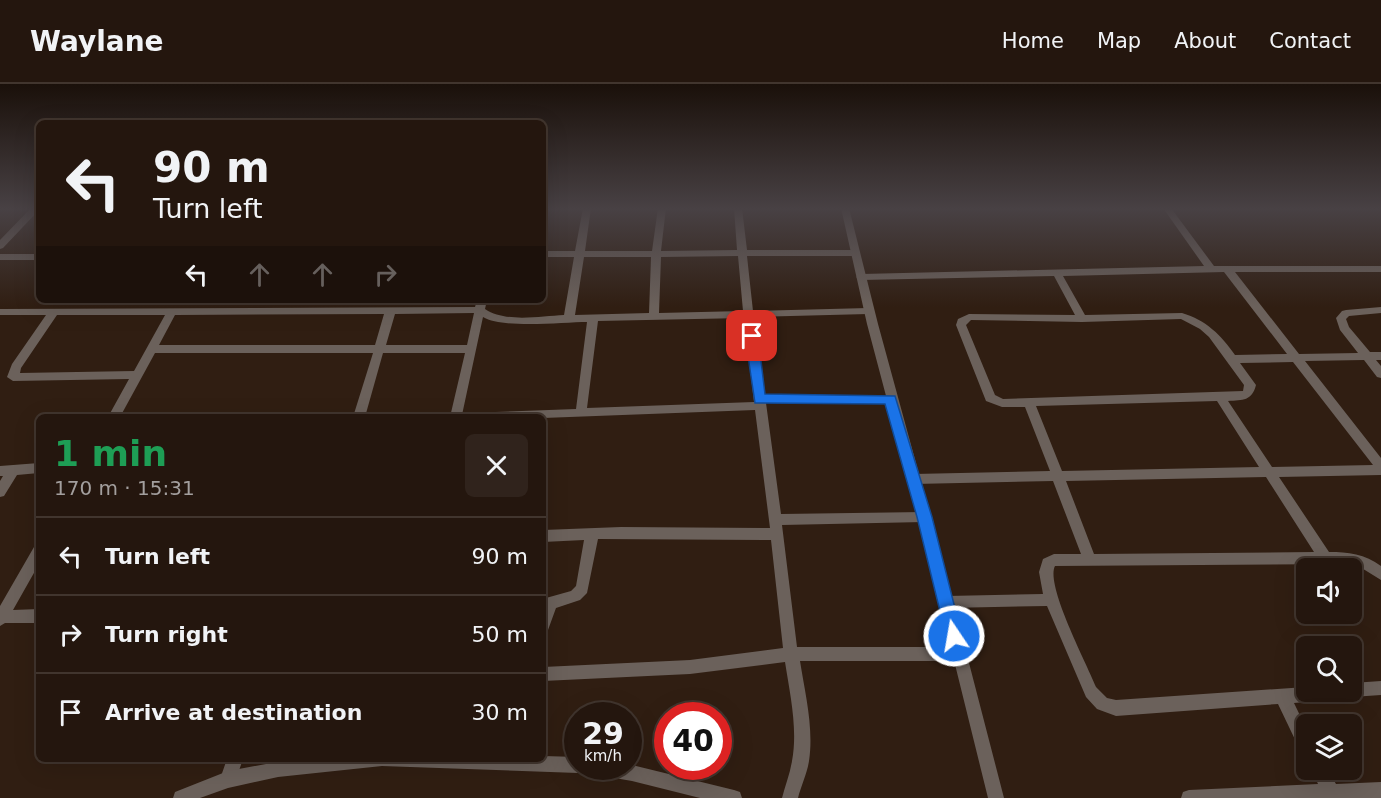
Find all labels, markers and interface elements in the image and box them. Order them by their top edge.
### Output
text: Waylane [30,25,164,58]
text: Home [1002,29,1064,53]
text: Map [1097,29,1141,53]
text: About [1174,29,1236,53]
text: Contact [1269,29,1351,53]
text: 90 m [153,143,270,192]
icon: left [54,144,132,222]
text: Turn left [153,193,263,224]
icon: left [180,258,213,291]
icon: ahead [243,258,276,291]
icon: ahead [306,258,339,291]
icon: right [369,258,402,291]
pin [726,310,777,361]
icon: arrive [735,319,768,352]
text: 1 min [54,433,167,474]
button: close [465,434,528,497]
text: 170 m · 15:31 [54,476,195,500]
icon: left [54,540,87,573]
text: Turn left [105,544,210,569]
text: 90 m [472,544,528,569]
map controls [1296,558,1362,780]
button: sound [1296,558,1362,624]
position arrow [922,604,986,668]
icon: right [54,618,87,651]
text: Turn right [105,622,228,647]
text: 50 m [472,622,528,647]
button: search [1296,636,1362,702]
icon: arrive [54,696,87,729]
text: Arrive at destination [105,700,362,725]
text: 30 m [472,700,528,725]
speed limit sign: 40 [654,702,732,780]
button: layers [1296,714,1362,780]
text: 29 [582,716,624,751]
text: km/h [584,747,622,765]

